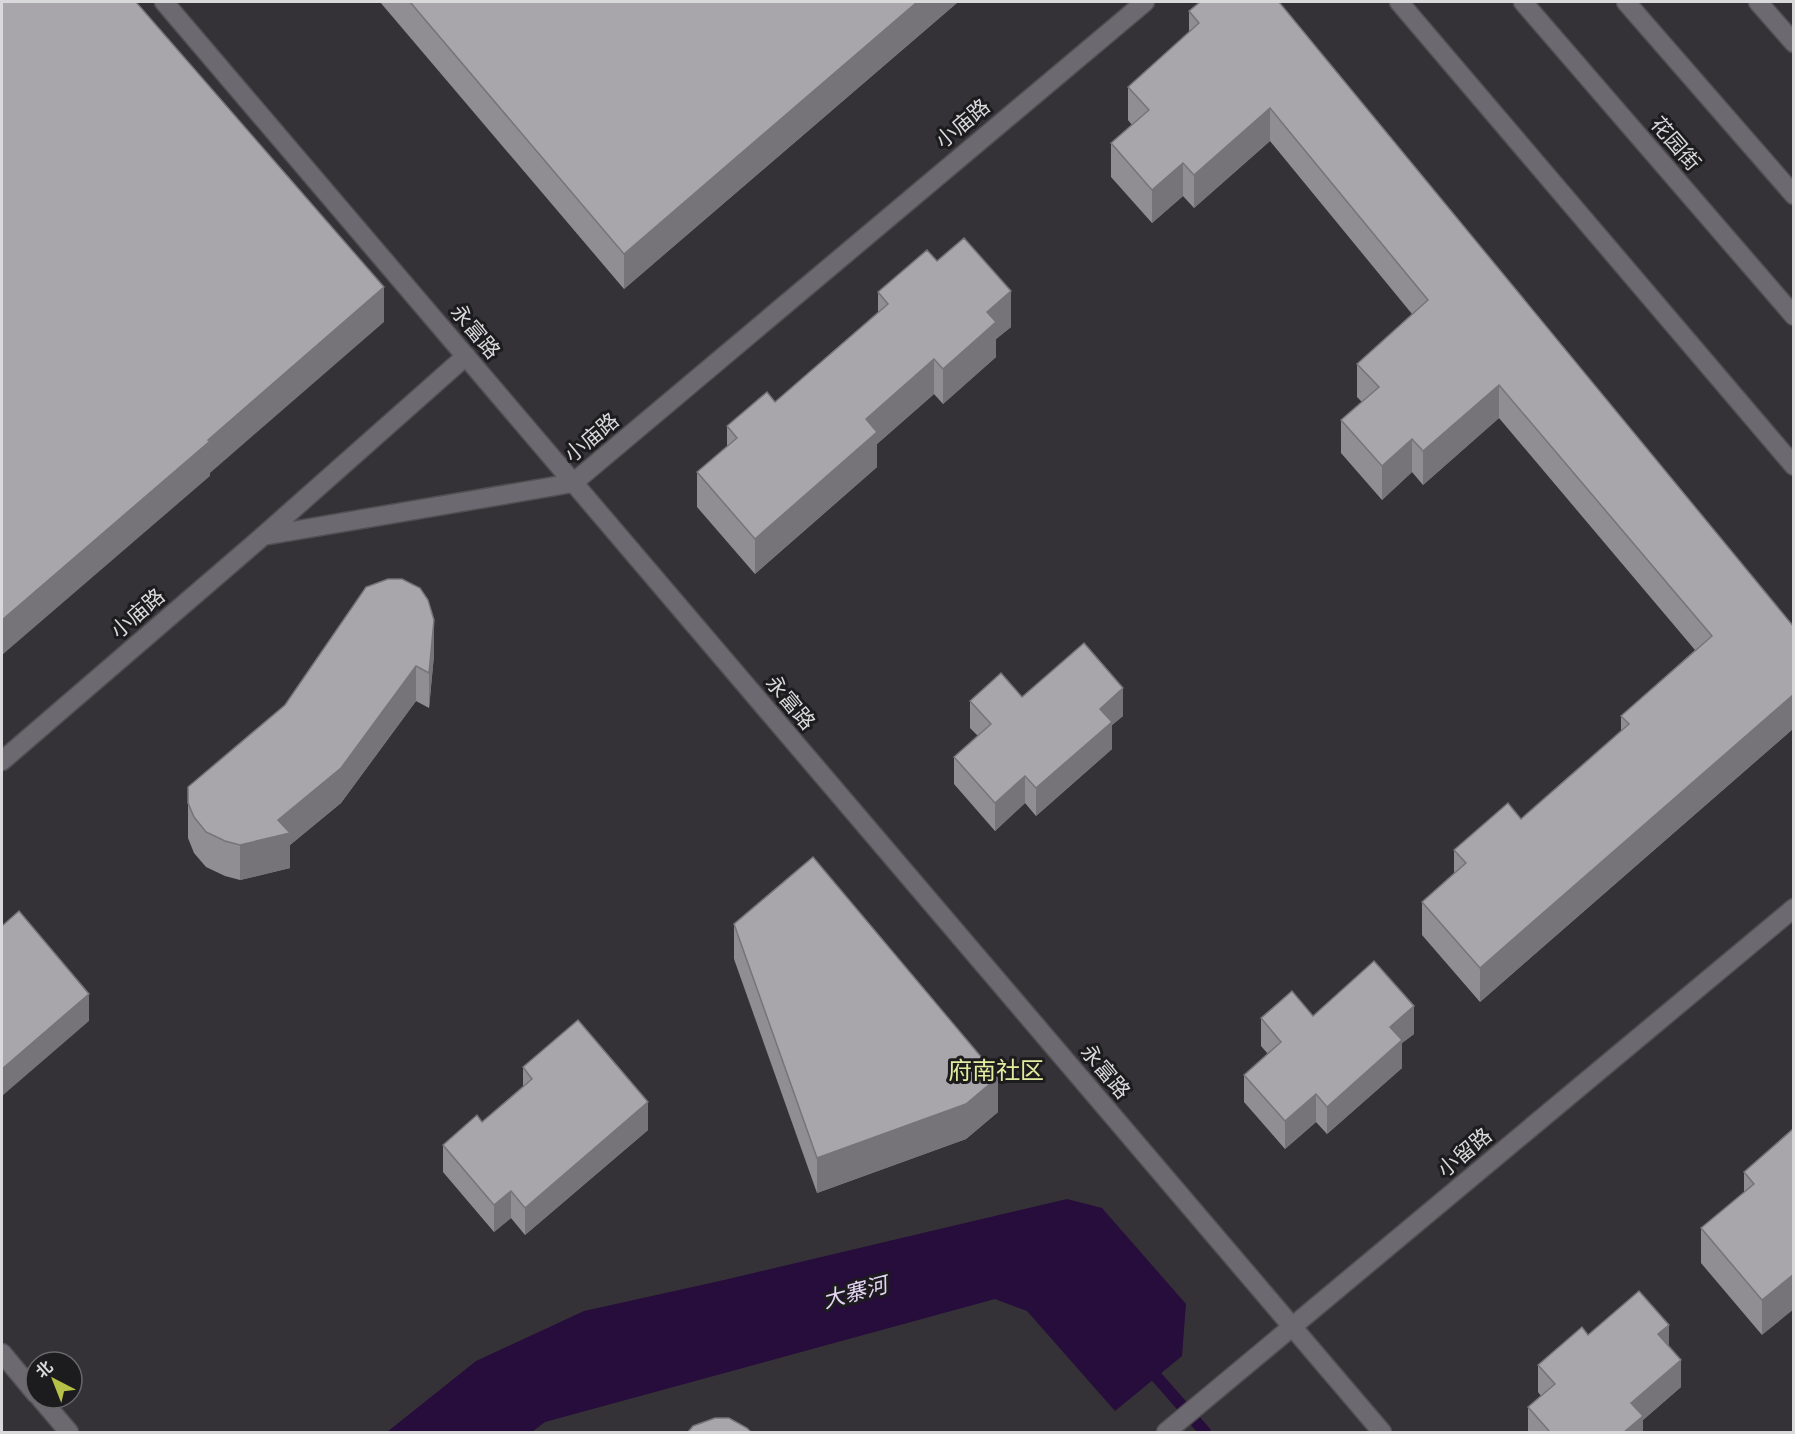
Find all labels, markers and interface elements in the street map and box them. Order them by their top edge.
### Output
street label: 小庙路 [931,95,994,152]
street label: 花园街 [1646,113,1704,175]
street label: 永富路 [447,300,504,363]
street label: 小庙路 [560,409,623,466]
street label: 小庙路 [107,585,169,643]
street label: 永富路 [762,671,819,734]
street label: 永富路 [1077,1040,1134,1103]
district label: 府南社区 [948,1058,1044,1084]
street label: 小留路 [1433,1124,1496,1181]
water label: 大寨河 [820,1272,894,1312]
north arrow [24,1350,84,1410]
text: 北 [33,1358,56,1381]

